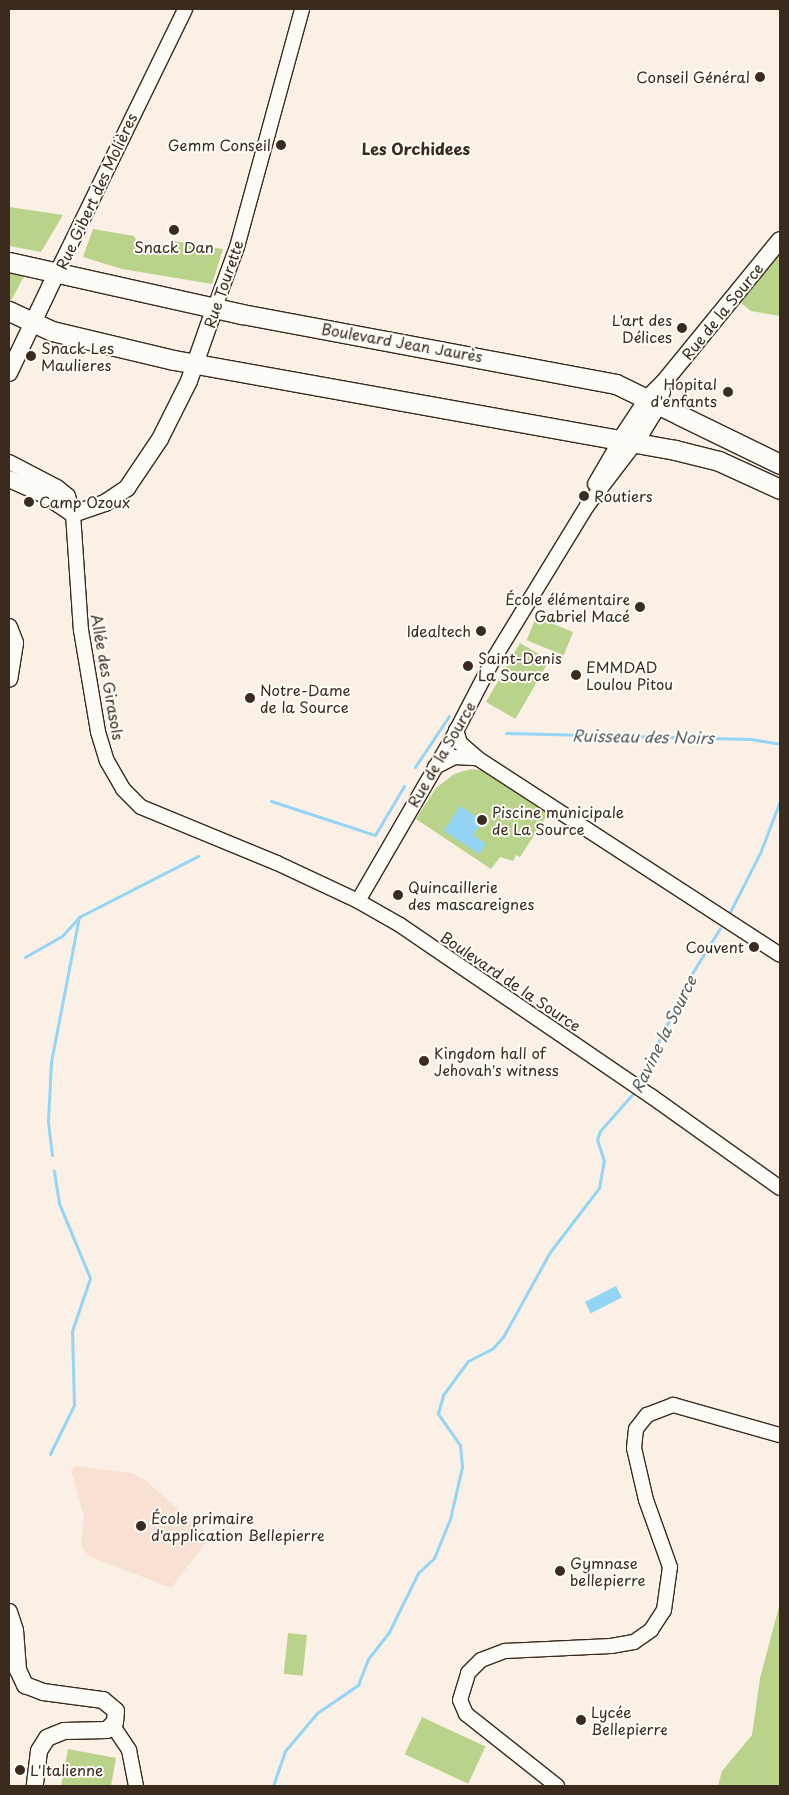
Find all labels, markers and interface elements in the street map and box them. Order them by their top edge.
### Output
place label: Conseil Général [636,68,750,86]
marker: Conseil Général [754,71,766,83]
street label: Rue Gibert des Molières [51,109,141,273]
place label: Gemm Conseil [167,136,271,154]
district label: Les Orchidees [361,138,471,158]
marker: Gemm Conseil [275,139,287,151]
marker: Snack Dan [168,224,180,236]
street label: Rue Tourette [199,237,247,331]
place label: Snack Dan [134,238,214,256]
street label: Rue de la Source [677,258,767,364]
place label: L'art des Délices [611,310,672,345]
street label: Boulevard Jean Jaurès [320,319,484,365]
marker: L'art des Délices [676,322,688,334]
place label: Snack Les Maulieres [41,338,114,373]
marker: Snack Les Maulieres [25,350,37,362]
place label: Hopital d'enfants [651,374,717,409]
marker: Hopital d'enfants [721,385,735,399]
place label: Routiers [594,487,653,505]
marker: Routiers [578,490,590,502]
place label: Camp Ozoux [39,493,131,511]
marker: Camp Ozoux [23,496,35,508]
place label: École élémentaire Gabriel Macé [503,589,630,624]
marker: École élémentaire Gabriel Macé [634,601,646,613]
street label: Allée des Girasols [88,612,128,742]
place label: Idealtech [407,622,471,640]
marker: Idealtech [475,625,487,637]
place label: Saint-Denis La Source [478,648,562,683]
place label: EMMDAD Loulou Pitou [586,657,674,692]
marker: Saint-Denis La Source [462,660,474,672]
marker: EMMDAD Loulou Pitou [570,669,582,681]
place label: Notre-Dame de la Source [260,680,351,715]
marker: Notre-Dame de la Source [244,692,256,704]
street label: Rue de la Source [403,697,479,811]
water label: Ruisseau des Noirs [571,725,715,747]
place label: Piscine municipale de La Source [492,802,625,837]
marker: Piscine municipale de La Source [476,814,488,826]
place label: Quincaillerie des mascareignes [408,877,536,912]
marker: Quincaillerie des mascareignes [392,889,404,901]
street label: Boulevard de la Source [437,927,585,1035]
place label: Couvent [686,938,744,956]
marker: Couvent [748,941,760,953]
water label: Ravine la Source [626,972,700,1096]
place label: Kingdom hall of Jehovah's witness [434,1043,559,1078]
marker: Kingdom hall of Jehovah's witness [418,1055,430,1067]
place label: École primaire d'application Bellepierre [151,1508,324,1543]
marker: École primaire d'application Bellepierre [135,1520,147,1532]
place label: Gymnase bellepierre [570,1553,646,1588]
marker: Gymnase bellepierre [554,1565,566,1577]
place label: Lycée Bellepierre [591,1702,668,1737]
marker: Lycée Bellepierre [575,1714,587,1726]
place label: L'Italienne [30,1761,103,1779]
marker: L'Italienne [14,1764,26,1776]

